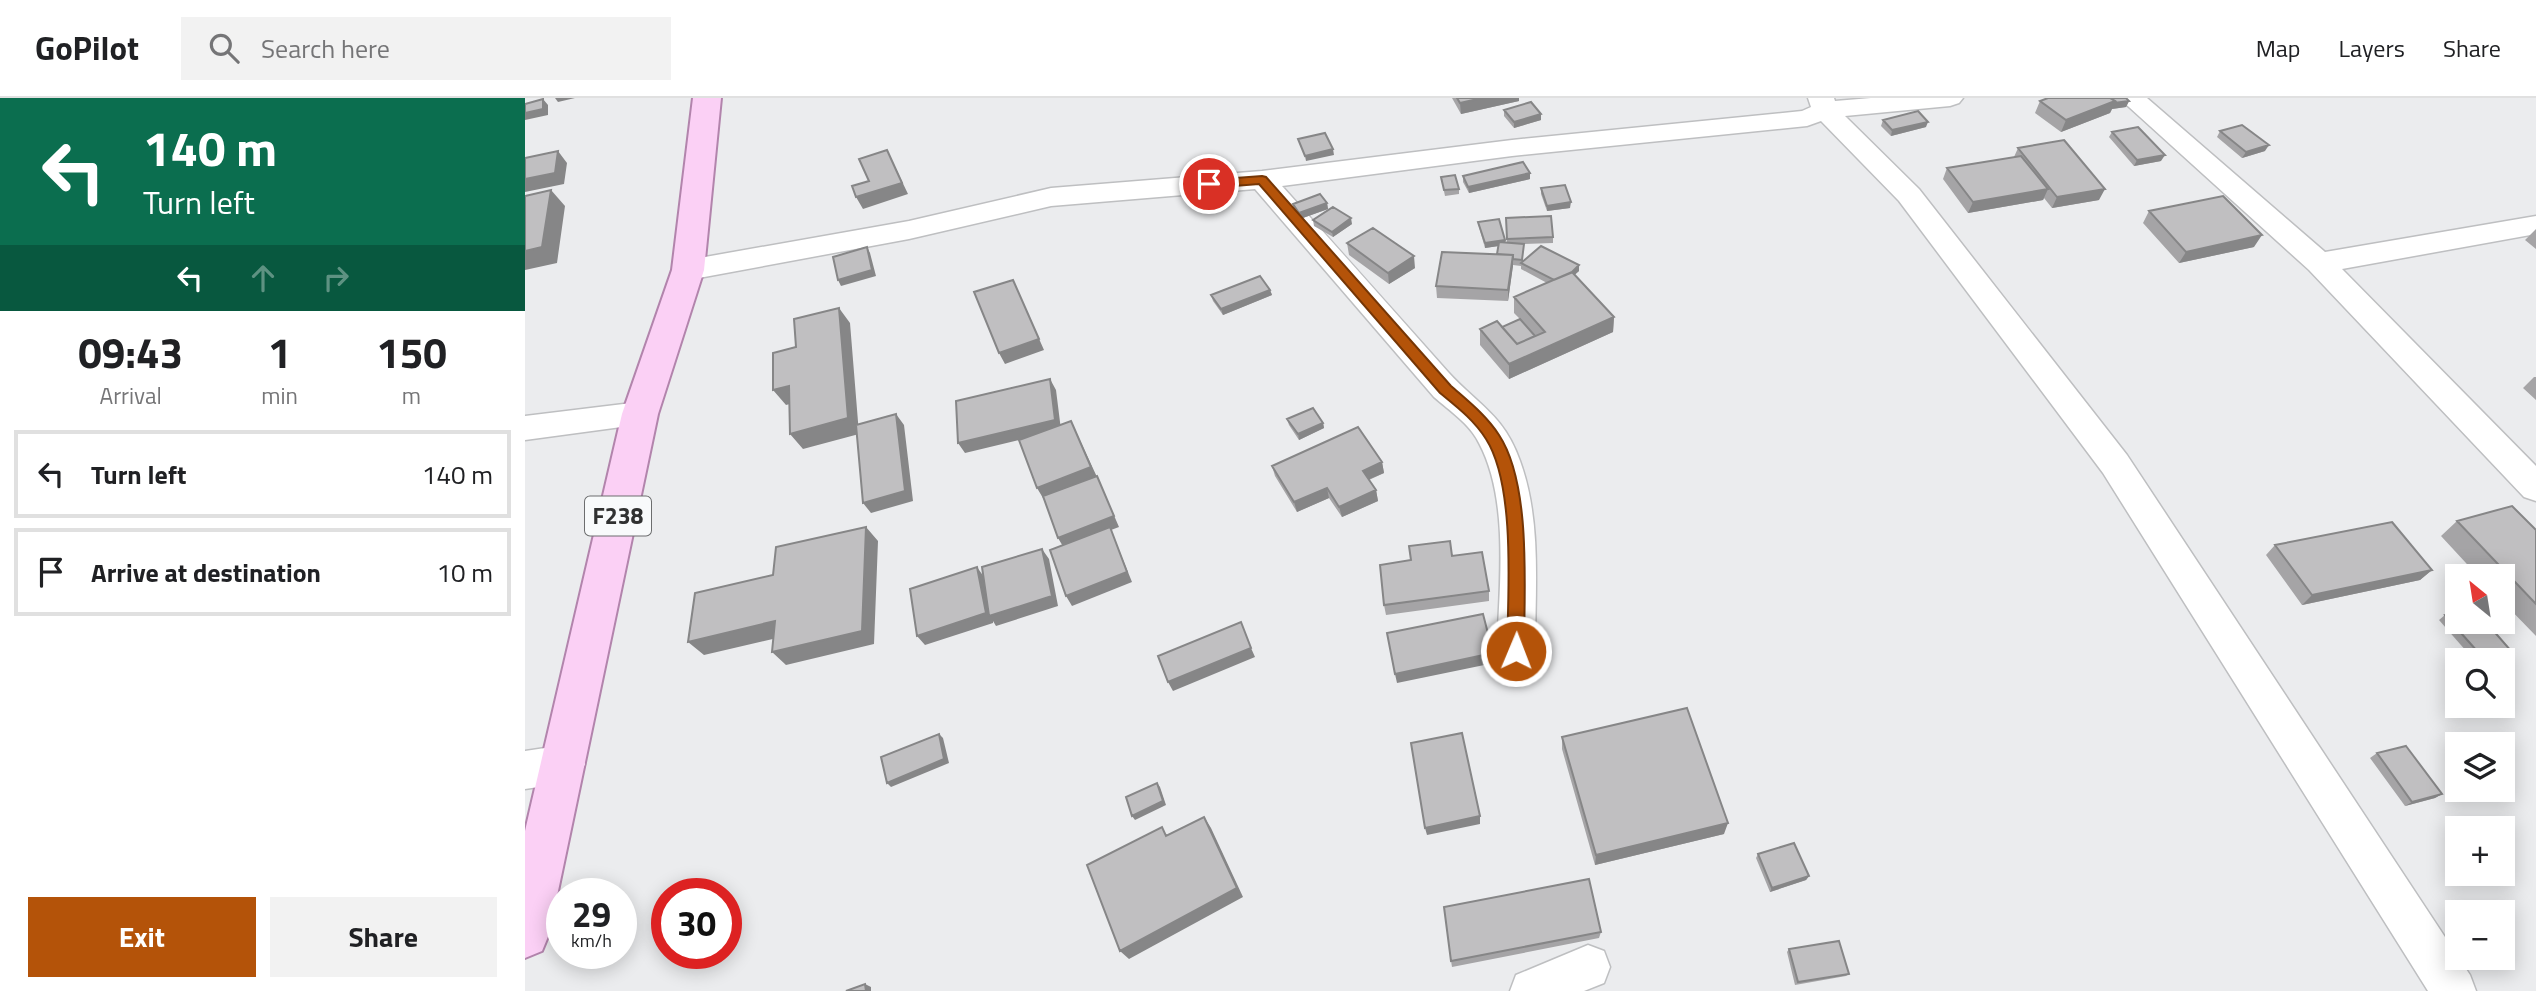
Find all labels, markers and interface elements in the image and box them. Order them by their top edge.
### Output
search box [181,17,671,80]
text: GoPilot [35,23,139,73]
icon: search [205,29,243,67]
text: Search here [261,29,390,68]
text: Map [2256,30,2301,66]
text: Layers [2339,30,2405,66]
text: Share [2443,30,2501,66]
text: 140 m [143,110,277,185]
icon: left [28,126,119,217]
pin [1179,154,1239,214]
icon: arrive [1190,165,1228,203]
text: Turn left [143,178,255,226]
icon: left [171,259,209,297]
icon: ahead [244,259,282,297]
icon: right [317,259,355,297]
text: 09:43 [78,320,183,384]
text: 1 [268,320,291,384]
text: 150 [376,320,447,384]
text: Arrival [99,378,162,413]
text: min [261,378,298,413]
text: m [402,378,421,413]
icon: left [32,455,70,493]
text: Turn left [91,455,186,494]
text: 140 m [422,455,493,494]
road number: F238 [585,496,651,536]
icon: arrive [32,553,70,591]
text: Arrive at destination [91,553,321,592]
text: 10 m [436,553,493,592]
north arrow [2445,564,2515,634]
map controls [2445,564,2515,970]
position arrow [1479,614,1553,688]
button: search [2445,648,2515,718]
button: layers [2445,732,2515,802]
button: + [2445,816,2515,886]
speed limit sign: 30 [651,878,742,969]
text: 29 [572,887,611,941]
button: Exit [28,897,256,977]
button: Share [270,897,497,977]
button: − [2445,900,2515,970]
text: km/h [571,927,612,954]

